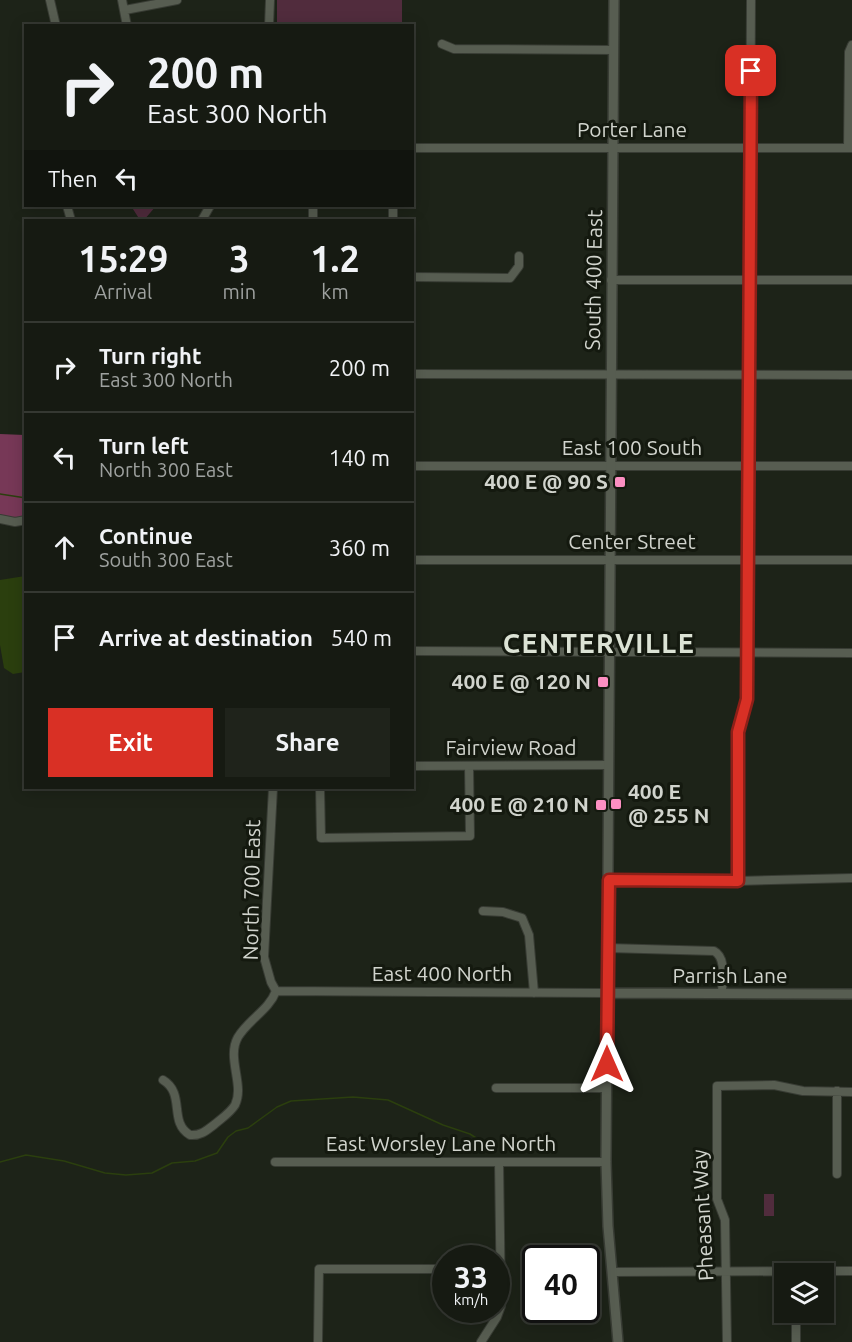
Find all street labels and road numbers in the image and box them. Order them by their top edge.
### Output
street label: Porter Lane [577,117,687,141]
street label: South 400 East [580,209,606,350]
street label: East 100 South [562,435,702,459]
street label: Center Street [568,529,696,553]
street label: Fairview Road [445,735,577,759]
street label: North 700 East [238,820,264,960]
street label: East 400 North [372,961,512,985]
street label: Parrish Lane [672,963,788,987]
street label: East Worsley Lane North [326,1131,556,1155]
street label: Pheasant Way [687,1149,717,1281]

